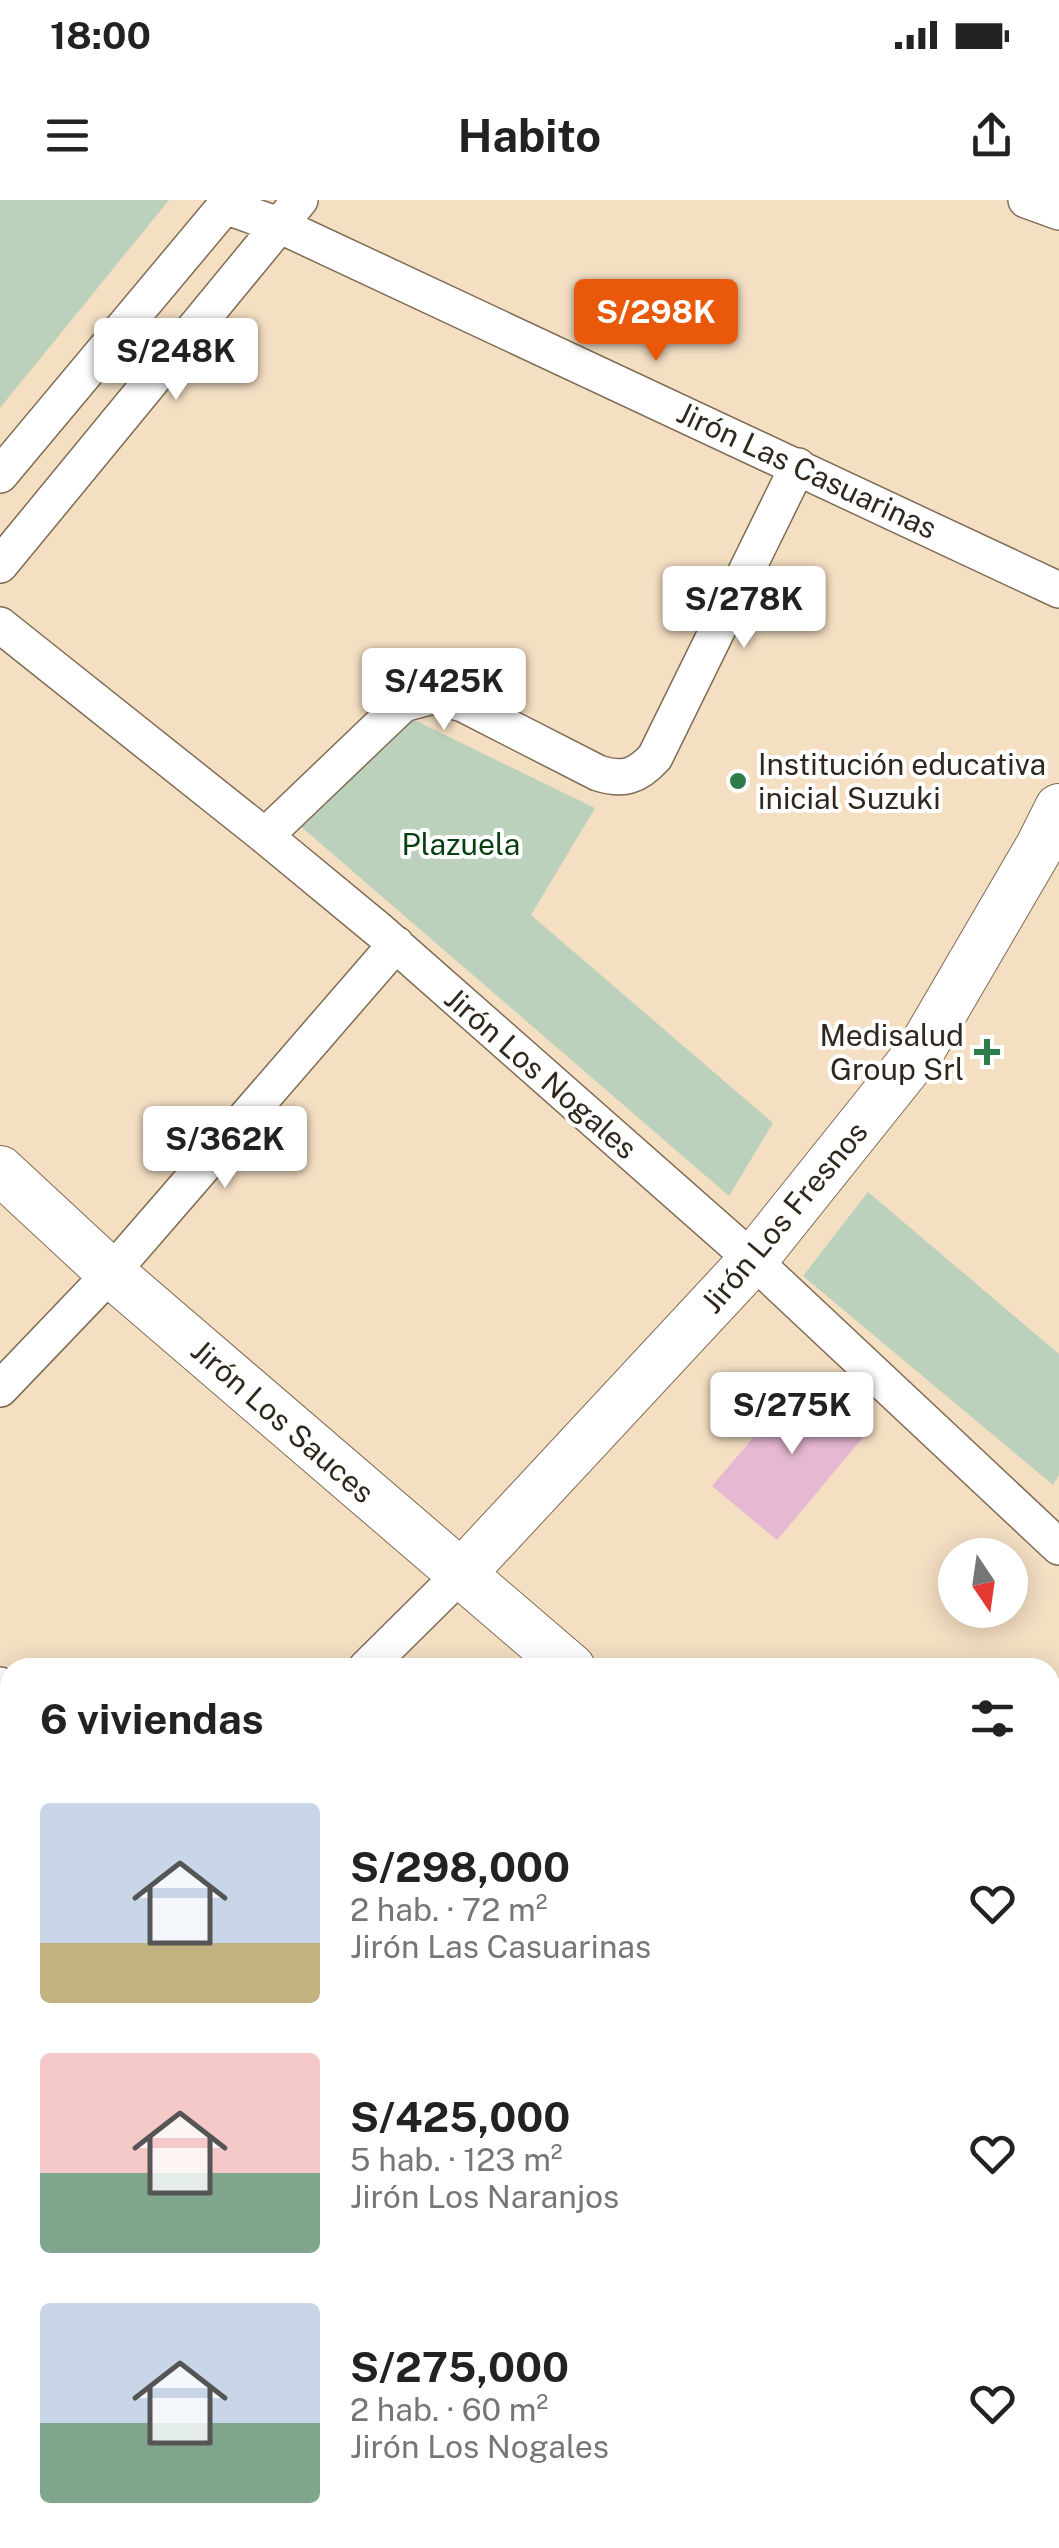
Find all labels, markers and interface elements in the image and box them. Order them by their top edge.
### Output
text: 18:00 [50,13,151,58]
icon: menu [40,108,95,163]
icon: share [964,108,1019,163]
text: Habito [458,109,601,162]
pin: S/298K [575,279,737,364]
text: S/298K [596,293,716,330]
pin: S/248K [95,318,257,403]
text: S/248K [116,332,236,369]
street label: Jirón Las Casuarinas [671,394,943,546]
pin: S/278K [663,566,825,651]
text: S/278K [685,580,803,617]
pin: S/425K [363,648,525,733]
text: S/425K [384,662,504,699]
place label: Institución educativa inicial Suzuki [758,746,1046,816]
marker: Institución educativa inicial Suzuki [727,770,749,792]
park label: Plazuela [402,826,520,862]
street label: Jirón Los Nogales [438,980,644,1166]
place label: Medisalud Group Srl [819,1017,964,1087]
marker: Medisalud Group Srl [974,1039,1000,1065]
pin: S/362K [144,1106,306,1191]
street label: Jirón Los Fresnos [693,1114,875,1320]
text: S/362K [165,1120,285,1157]
street label: Jirón Los Sauces [184,1332,382,1510]
pin: S/275K [711,1372,873,1457]
text: S/275K [732,1386,852,1423]
north arrow [938,1538,1028,1628]
map controls [938,1538,1028,1628]
icon: filters [965,1691,1020,1746]
text: 6 viviendas [40,1694,264,1743]
text: S/298,000 [350,1842,570,1891]
icon: home [120,1843,240,1963]
icon: heart [965,1876,1020,1931]
text: 2 hab. · 72 m² [350,1891,547,1928]
text: Jirón Las Casuarinas [350,1928,651,1965]
text: S/425,000 [350,2092,570,2141]
icon: home [120,2093,240,2213]
icon: heart [965,2126,1020,2181]
text: 5 hab. · 123 m² [350,2141,563,2178]
text: Jirón Los Naranjos [350,2178,619,2215]
text: S/275,000 [350,2342,569,2391]
icon: home [120,2343,240,2463]
icon: heart [965,2376,1020,2431]
text: 2 hab. · 60 m² [350,2391,548,2428]
text: Jirón Los Nogales [350,2428,609,2465]

